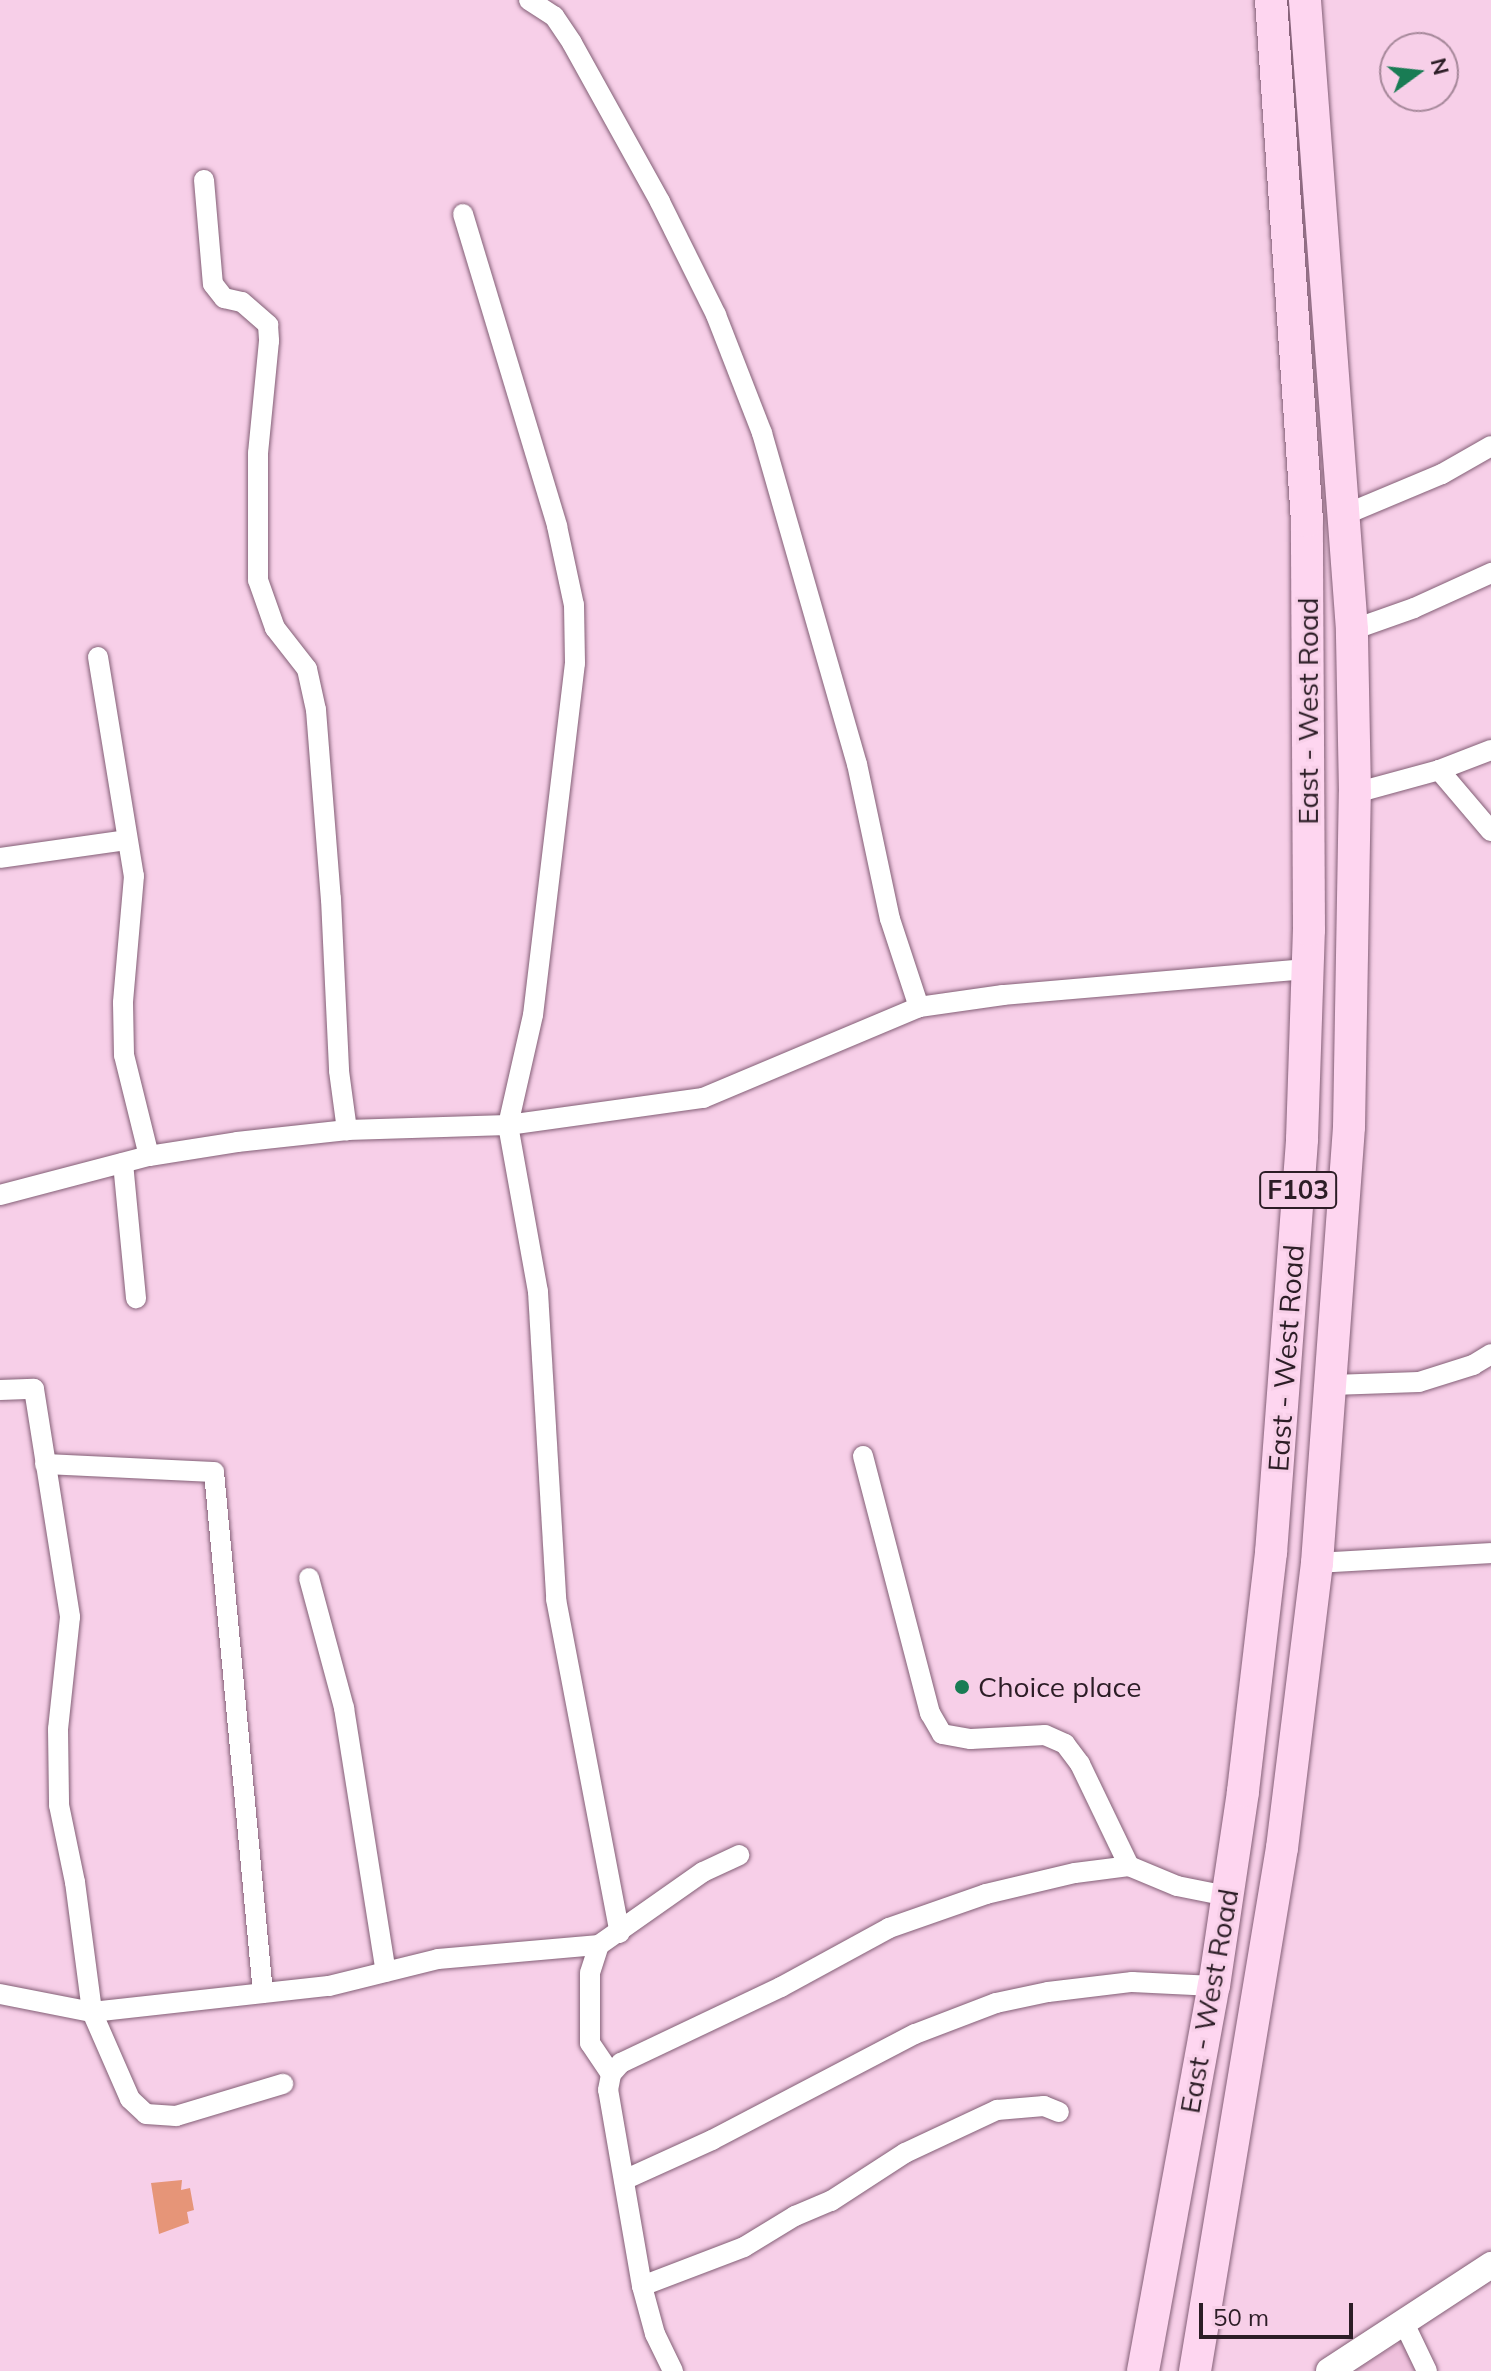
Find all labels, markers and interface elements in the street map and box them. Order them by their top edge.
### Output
north arrow [1379,32,1459,112]
text: N [1425,55,1456,78]
street label: East - West Road [1291,597,1325,825]
road number: F103 [1258,1168,1338,1212]
street label: East - West Road [1261,1243,1311,1473]
place label: Choice place [978,1670,1141,1704]
marker: Choice place [953,1678,971,1696]
street label: East - West Road [1173,1886,1245,2116]
scale bar [1203,2287,1357,2337]
text: 50 m [1213,2302,1269,2332]

